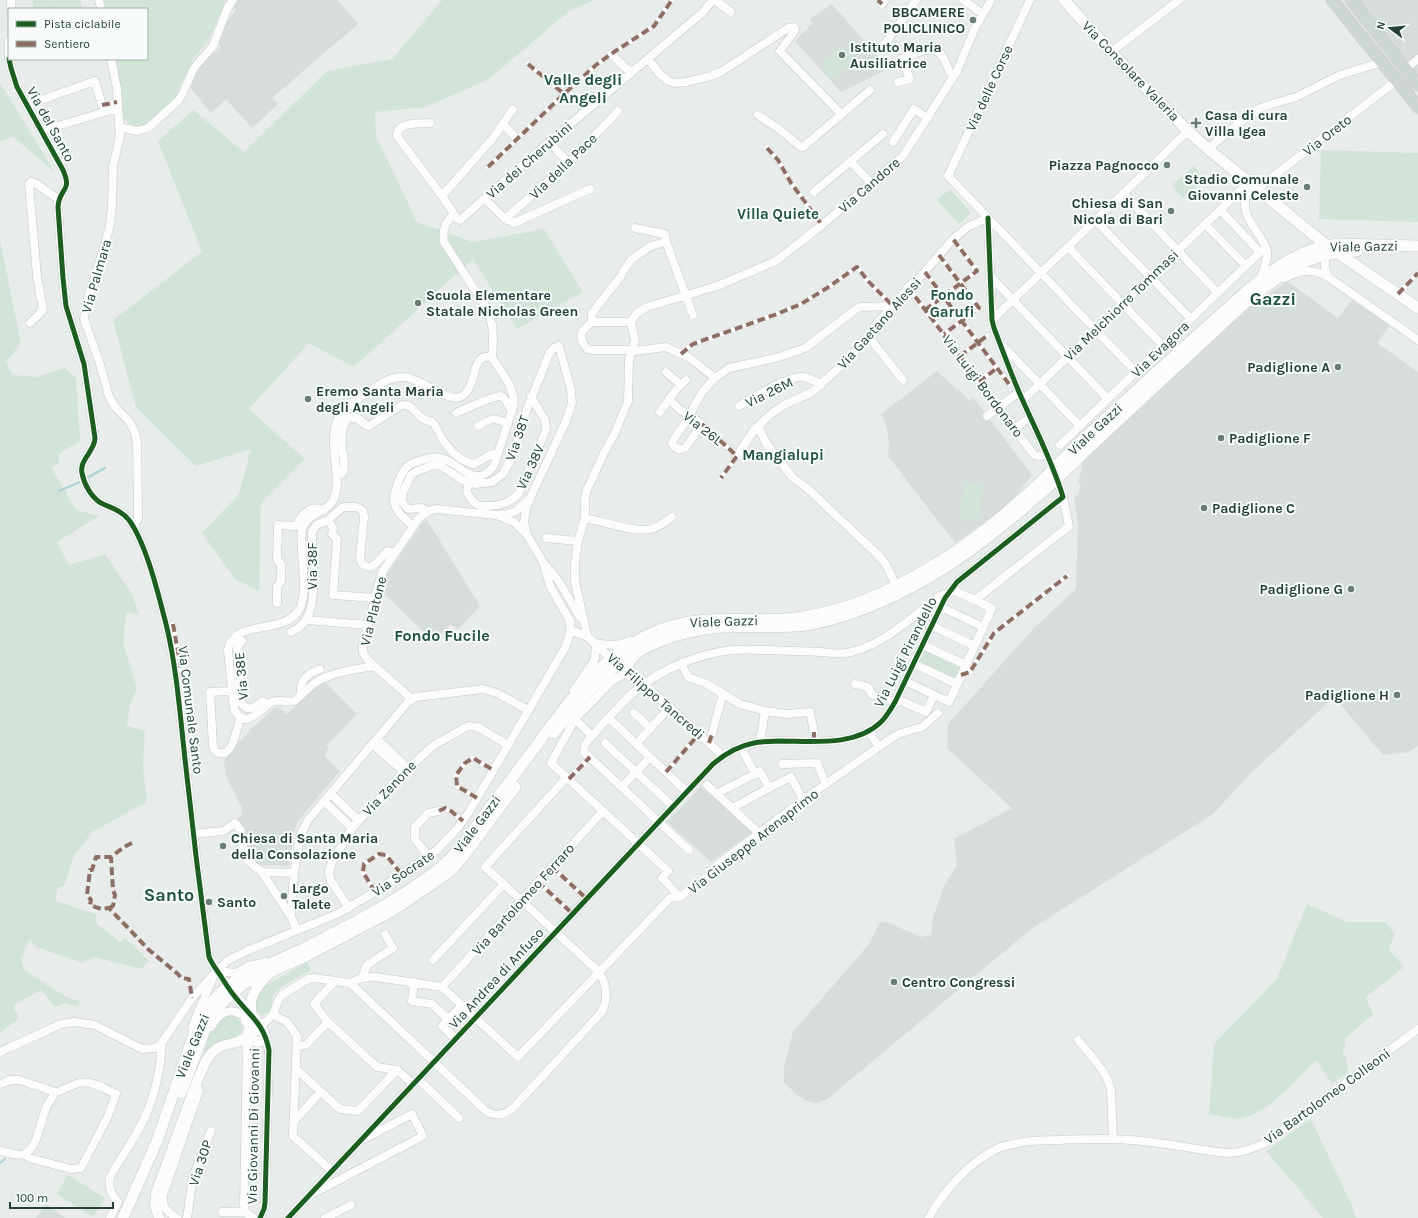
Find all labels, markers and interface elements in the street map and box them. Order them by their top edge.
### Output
place label: BBCAMERE POLICLINICO [883,4,965,37]
legend [8,8,148,60]
north arrow [1370,8,1410,48]
marker: BBCAMERE POLICLINICO [968,15,978,25]
text: Pista ciclabile [44,17,121,31]
street label: Via Consolare Valeria [1078,18,1183,125]
text: N [1374,20,1388,31]
text: Sentiero [44,37,90,51]
place label: Istituto Maria Ausiliatrice [850,39,942,72]
street label: Via delle Corse [962,43,1017,134]
marker: Istituto Maria Ausiliatrice [837,50,847,60]
district label: Valle degli Angeli [544,70,622,107]
street label: Via del Santo [23,84,78,165]
place label: Casa di cura Villa Igea [1205,107,1288,140]
street label: Via Oreto [1300,111,1355,160]
marker: Casa di cura Villa Igea [1190,117,1202,129]
street label: Via dei Cherubini [483,118,576,203]
street label: Via della Pace [526,130,601,203]
street label: Via Candore [835,154,904,217]
place label: Piazza Pagnocco [1049,157,1159,174]
marker: Piazza Pagnocco [1162,160,1172,170]
place label: Stadio Comunale Giovanni Celeste [1184,171,1299,204]
marker: Stadio Comunale Giovanni Celeste [1302,182,1312,192]
place label: Chiesa di San Nicola di Bari [1072,195,1163,228]
district label: Villa Quiete [737,205,819,223]
marker: Chiesa di San Nicola di Bari [1166,206,1176,216]
street label: Via Palmara [78,237,115,315]
street label: Viale Gazzi [1330,237,1398,256]
street label: Via Melchiorre Tommasi [1060,246,1182,365]
street label: Via Gaetano Alessi [834,274,925,373]
district label: Fondo Garufi [930,286,974,321]
place label: Scuola Elementare Statale Nicholas Green [426,287,578,320]
district label: Gazzi [1250,288,1296,310]
marker: Scuola Elementare Statale Nicholas Green [413,298,423,308]
street label: Via Evagora [1128,318,1193,381]
street label: Via Luigi Bordonaro [939,332,1027,441]
place label: Padiglione A [1247,359,1330,376]
marker: Padiglione A [1333,362,1343,372]
street label: Via 26M [743,374,796,411]
place label: Eremo Santa Maria degli Angeli [316,383,444,416]
marker: Eremo Santa Maria degli Angeli [303,394,313,404]
street label: Viale Gazzi [1065,400,1126,459]
street label: Via 26L [679,408,726,449]
street label: Via 38T [502,413,533,463]
place label: Padiglione F [1229,430,1311,447]
marker: Padiglione F [1216,433,1226,443]
street label: Via 38V [513,442,548,492]
district label: Mangialupi [742,446,824,464]
place label: Padiglione C [1212,500,1295,517]
marker: Padiglione C [1199,503,1209,513]
street label: Via 38F [304,542,321,590]
street label: Via Platone [357,575,390,648]
place label: Padiglione G [1259,581,1343,598]
marker: Padiglione G [1346,584,1356,594]
street label: Via Luigi Pirandello [870,594,941,710]
street label: Viale Gazzi [690,612,758,631]
district label: Fondo Fucile [394,626,490,645]
street label: Via Comunale Santo [174,645,207,775]
street label: Via Filippo Tancredi [603,649,708,743]
street label: Via 38E [231,651,252,701]
place label: Padiglione H [1305,687,1389,704]
marker: Padiglione H [1392,690,1402,700]
street label: Via Zenone [359,757,420,820]
street label: Via Giuseppe Arenaprimo [685,785,822,898]
street label: Viale Gazzi [450,792,505,857]
place label: Chiesa di Santa Maria della Consolazione [231,830,378,863]
street label: Via Bartolomeo Ferraro [469,840,578,959]
marker: Chiesa di Santa Maria della Consolazione [218,841,228,851]
street label: Via Socrate [369,846,438,900]
place label: Largo Talete [292,880,331,913]
district label: Santo [144,884,194,906]
marker: Largo Talete [279,891,289,901]
place label: Santo [217,894,256,911]
marker: Santo [204,897,214,907]
street label: Via Andrea di Anfuso [445,924,547,1032]
place label: Centro Congressi [902,974,1015,991]
marker: Centro Congressi [889,977,899,987]
street label: Viale Gazzi [172,1011,213,1081]
street label: Via Bartolomeo Colleoni [1261,1045,1394,1148]
street label: Via Giovanni Di Giovanni [244,1048,263,1204]
street label: Via 30P [185,1138,216,1188]
scale bar [10,1184,113,1210]
text: 100 m [16,1191,48,1205]

